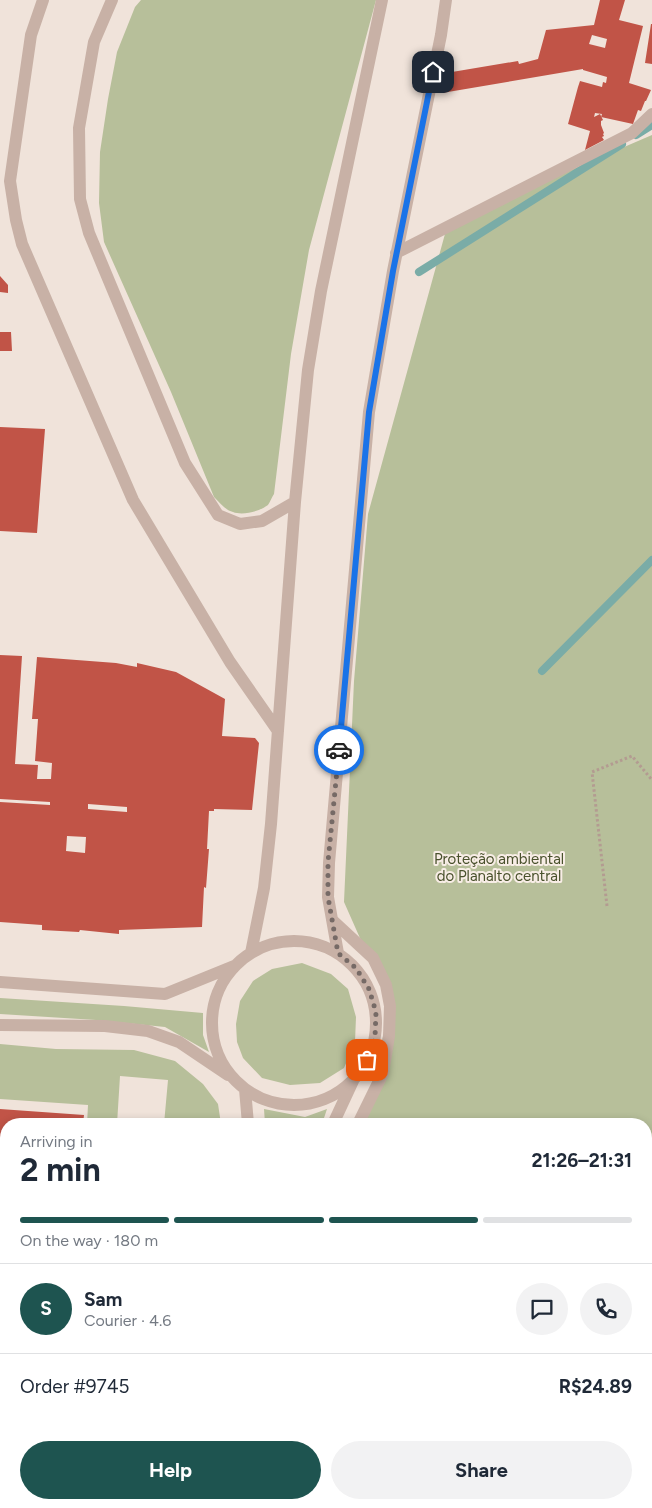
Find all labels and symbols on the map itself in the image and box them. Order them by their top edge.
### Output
pin [412,51,454,93]
courier [314,725,364,775]
park label: Proteção ambiental do Planalto central [434,850,564,885]
pin [346,1039,388,1081]

